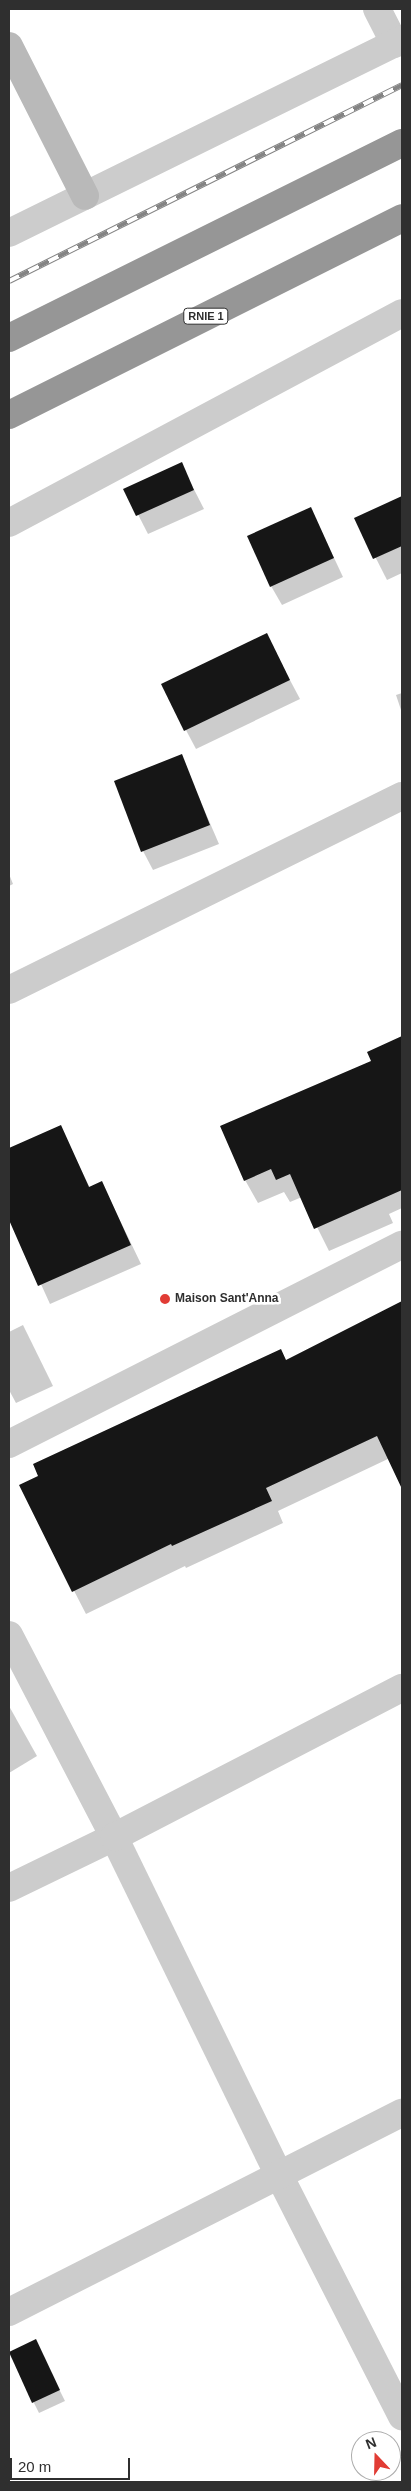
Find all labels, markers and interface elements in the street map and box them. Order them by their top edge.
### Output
road number: RNIE 1 [182,308,230,324]
place label: Maison Sant'Anna [175,1292,279,1306]
marker: Maison Sant'Anna [159,1293,171,1305]
north arrow [351,2431,401,2481]
text: N [363,2434,379,2452]
scale bar [12,2448,132,2480]
text: 20 m [18,2458,51,2475]

